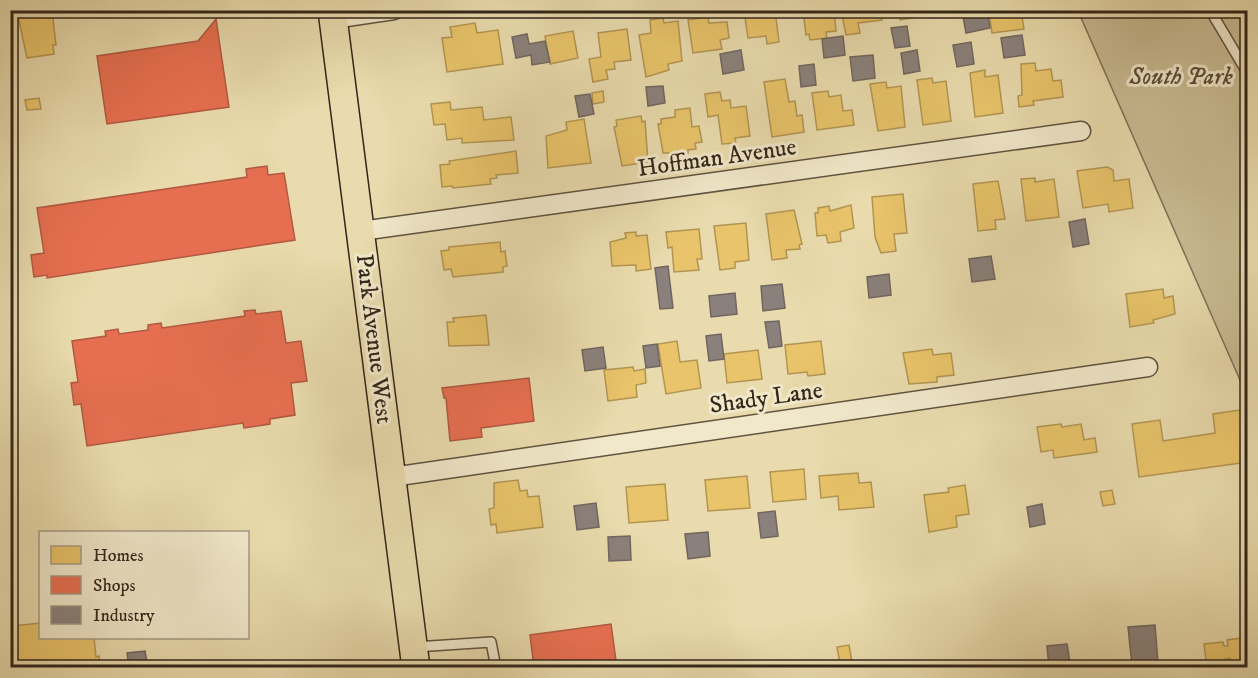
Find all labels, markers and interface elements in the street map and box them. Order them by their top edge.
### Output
park label: South Park [1128,62,1233,92]
street label: Hoffman Avenue [636,132,798,184]
street label: Park Avenue West [349,252,399,426]
street label: Shady Lane [708,375,824,421]
legend [39,531,249,639]
text: Homes [93,545,144,567]
text: Shops [93,575,136,597]
text: Industry [93,605,155,627]

